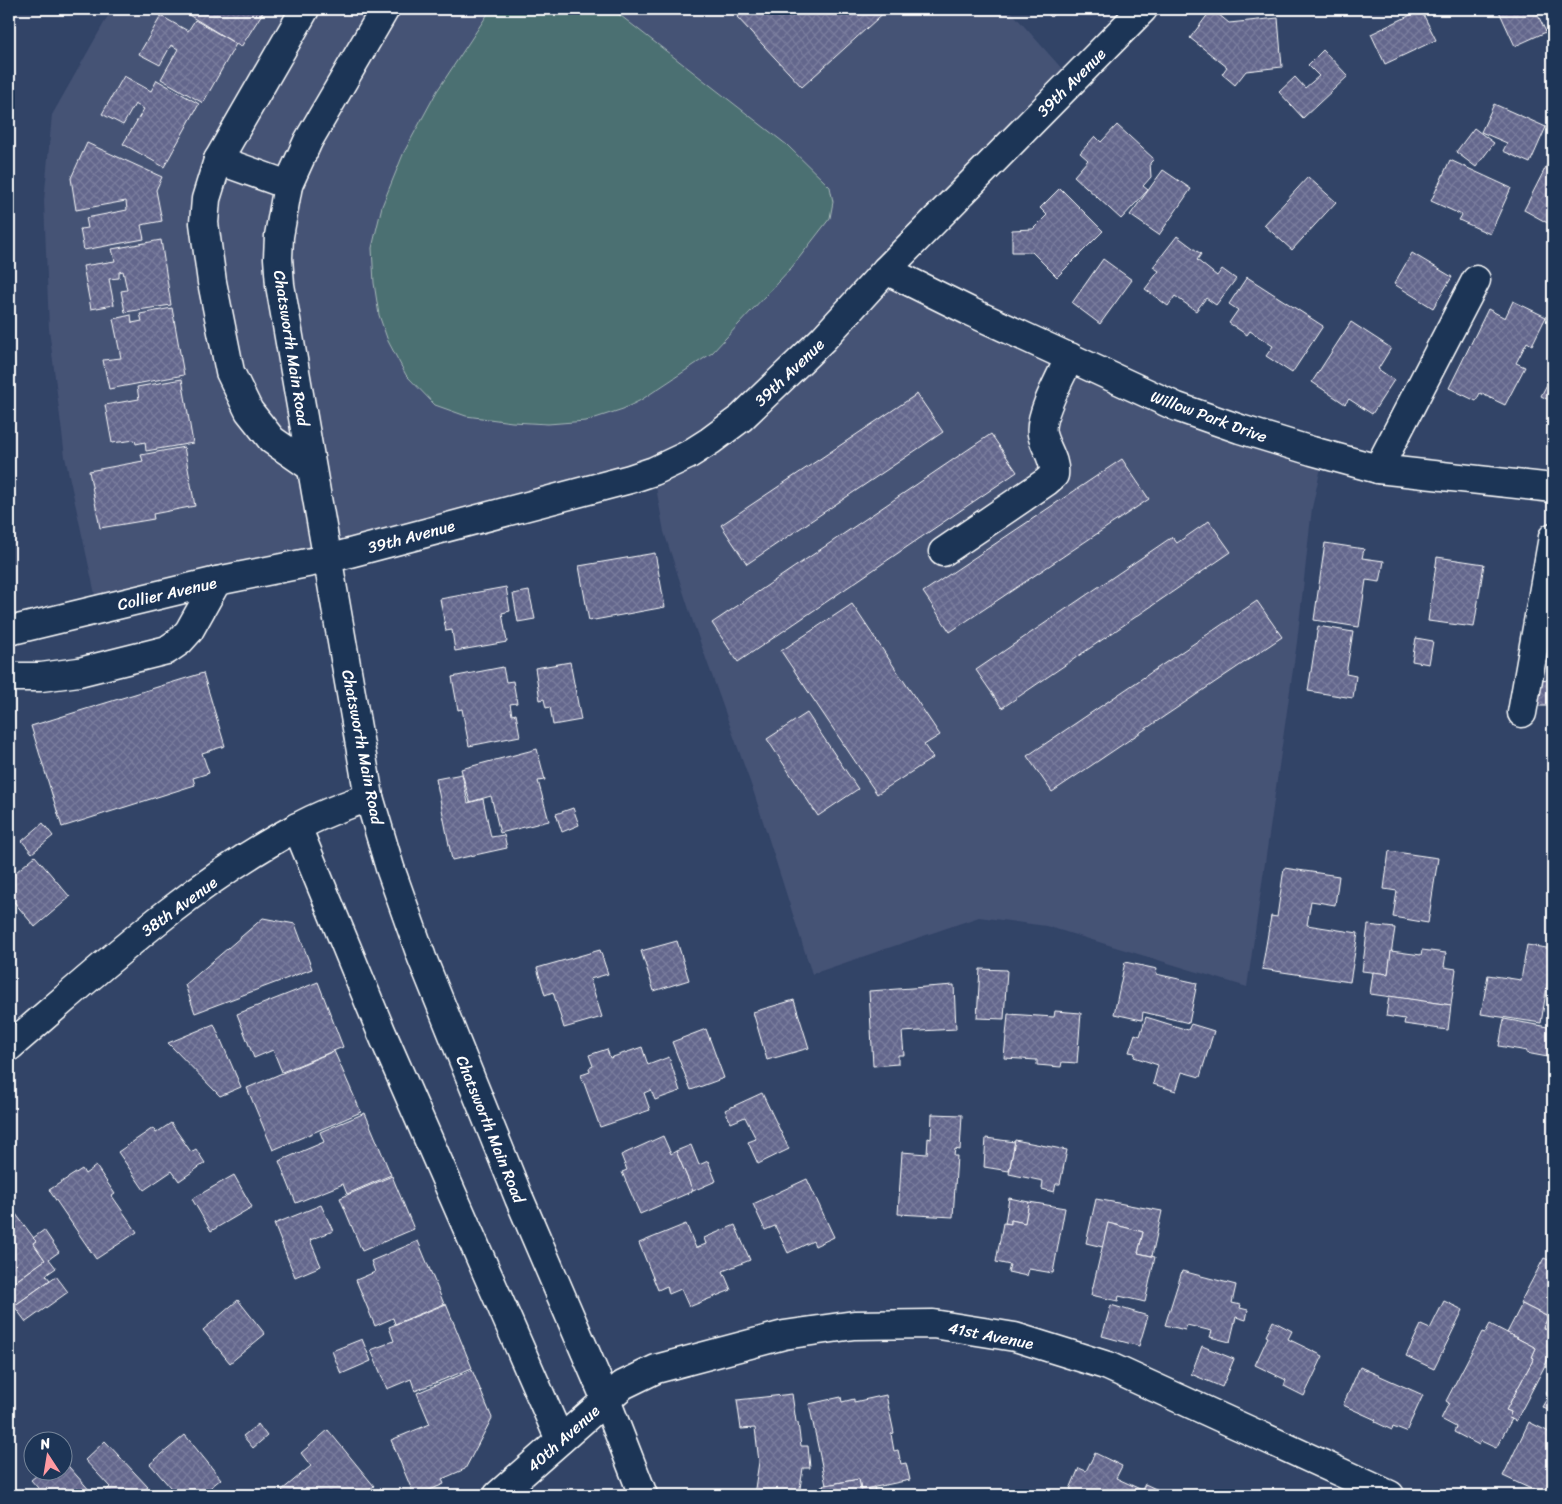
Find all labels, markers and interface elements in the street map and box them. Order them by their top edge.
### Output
street label: 39th Avenue [1030,40,1113,124]
street label: Chatsworth Main Road [265,268,318,430]
street label: 39th Avenue [747,331,832,414]
street label: Willow Park Drive [1146,382,1271,451]
street label: 39th Avenue [364,511,458,562]
street label: Collier Avenue [115,568,220,619]
street label: Chatsworth Main Road [333,667,392,829]
street label: 38th Avenue [135,868,224,944]
street label: Chatsworth Main Road [448,1051,534,1209]
street label: 41st Avenue [946,1313,1036,1358]
street label: 40th Avenue [520,1397,607,1480]
text: N [37,1430,53,1457]
north arrow [22,1432,72,1482]

